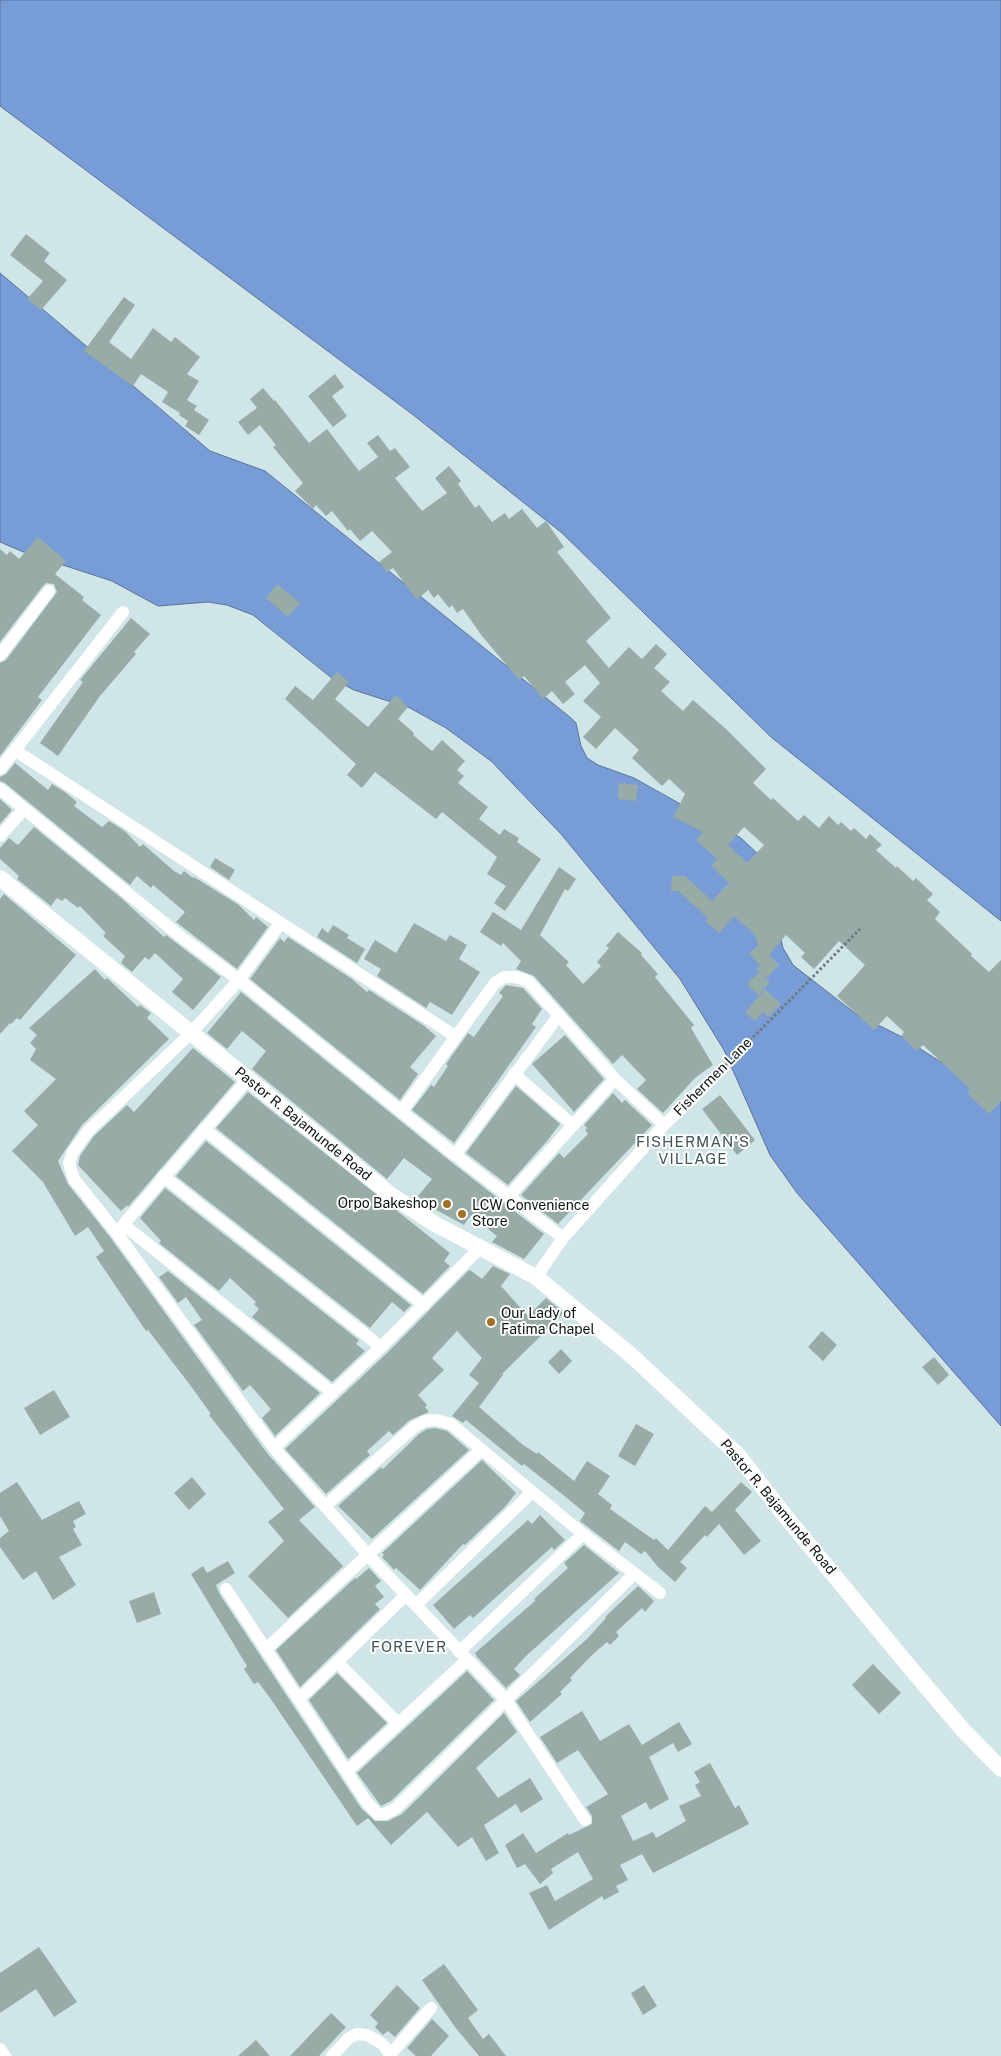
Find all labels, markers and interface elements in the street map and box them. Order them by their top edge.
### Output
street label: Fishermen Lane [670,1034,756,1120]
street label: Pastor R. Bajamunde Road [231,1064,375,1184]
district label: FISHERMAN'S VILLAGE [635,1133,751,1168]
place label: Orpo Bakeshop [338,1196,437,1212]
marker: Orpo Bakeshop [441,1198,453,1210]
place label: LCW Convenience Store [472,1198,589,1230]
marker: LCW Convenience Store [456,1208,468,1220]
place label: Our Lady of Fatima Chapel [501,1306,595,1338]
marker: Our Lady of Fatima Chapel [485,1316,497,1328]
street label: Pastor R. Bajamunde Road [717,1436,839,1578]
district label: FOREVER [370,1638,448,1656]

